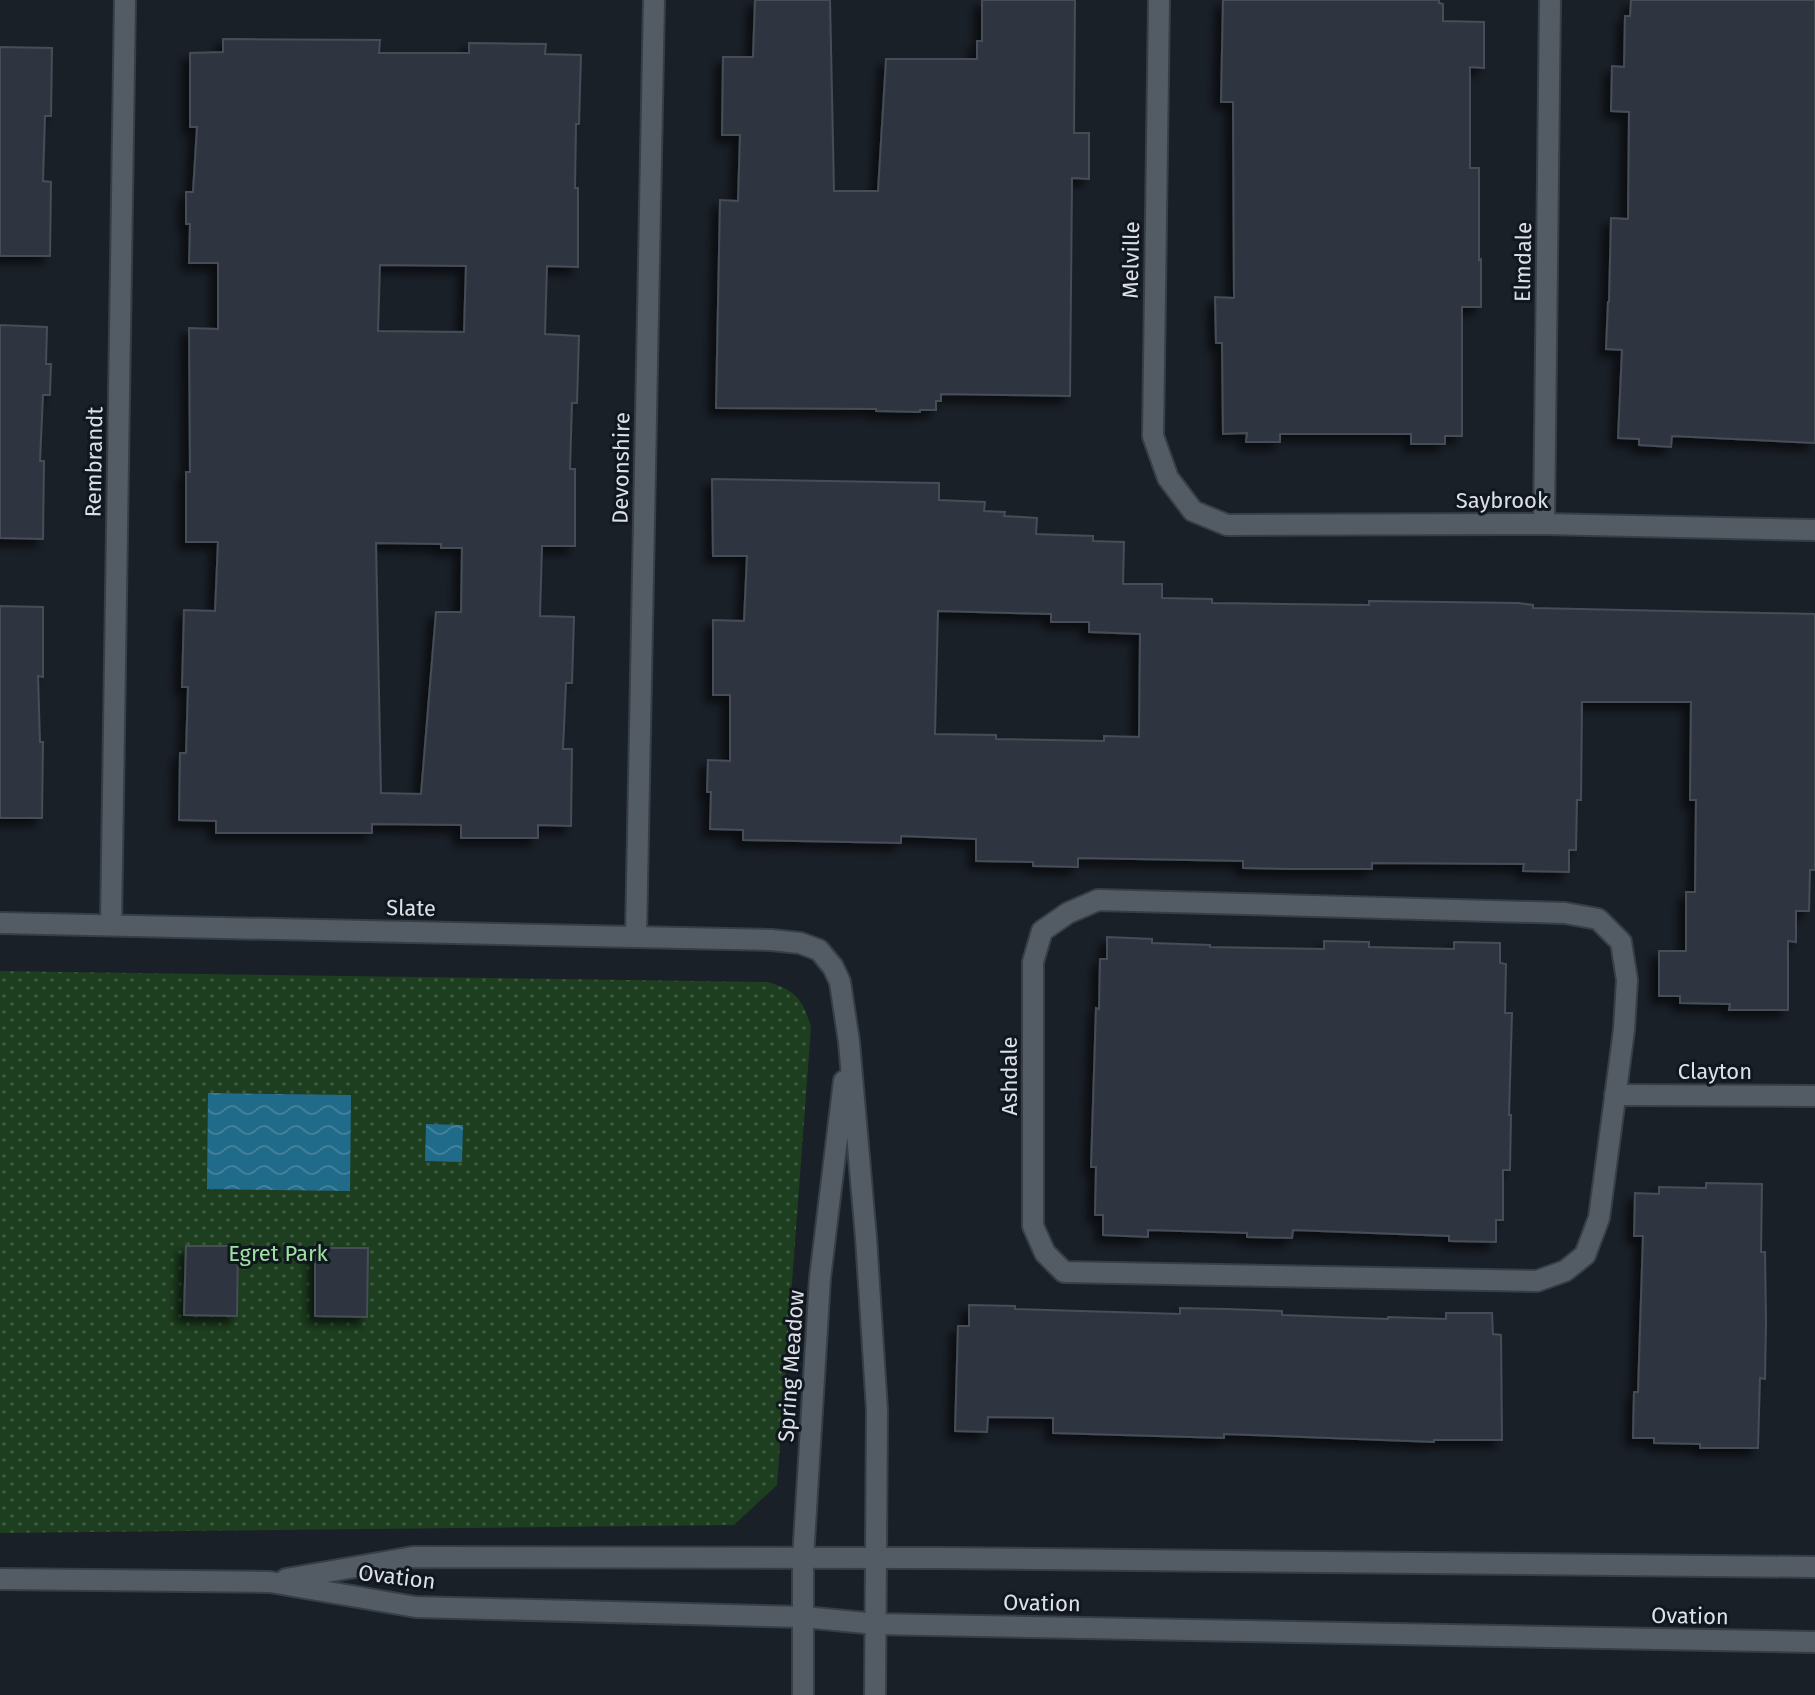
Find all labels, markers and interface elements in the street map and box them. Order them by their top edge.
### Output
street label: Melville [1117,221,1145,299]
street label: Elmdale [1509,222,1537,302]
street label: Rembrandt [80,406,108,518]
street label: Devonshire [607,412,635,524]
street label: Saybrook [1456,487,1549,514]
street label: Slate [386,894,436,922]
street label: Ashdale [996,1036,1023,1116]
street label: Clayton [1678,1058,1752,1085]
park label: Egret Park [228,1240,329,1267]
street label: Spring Meadow [772,1289,810,1443]
street label: Ovation [357,1559,437,1595]
street label: Ovation [1003,1589,1081,1617]
street label: Ovation [1651,1602,1729,1630]

